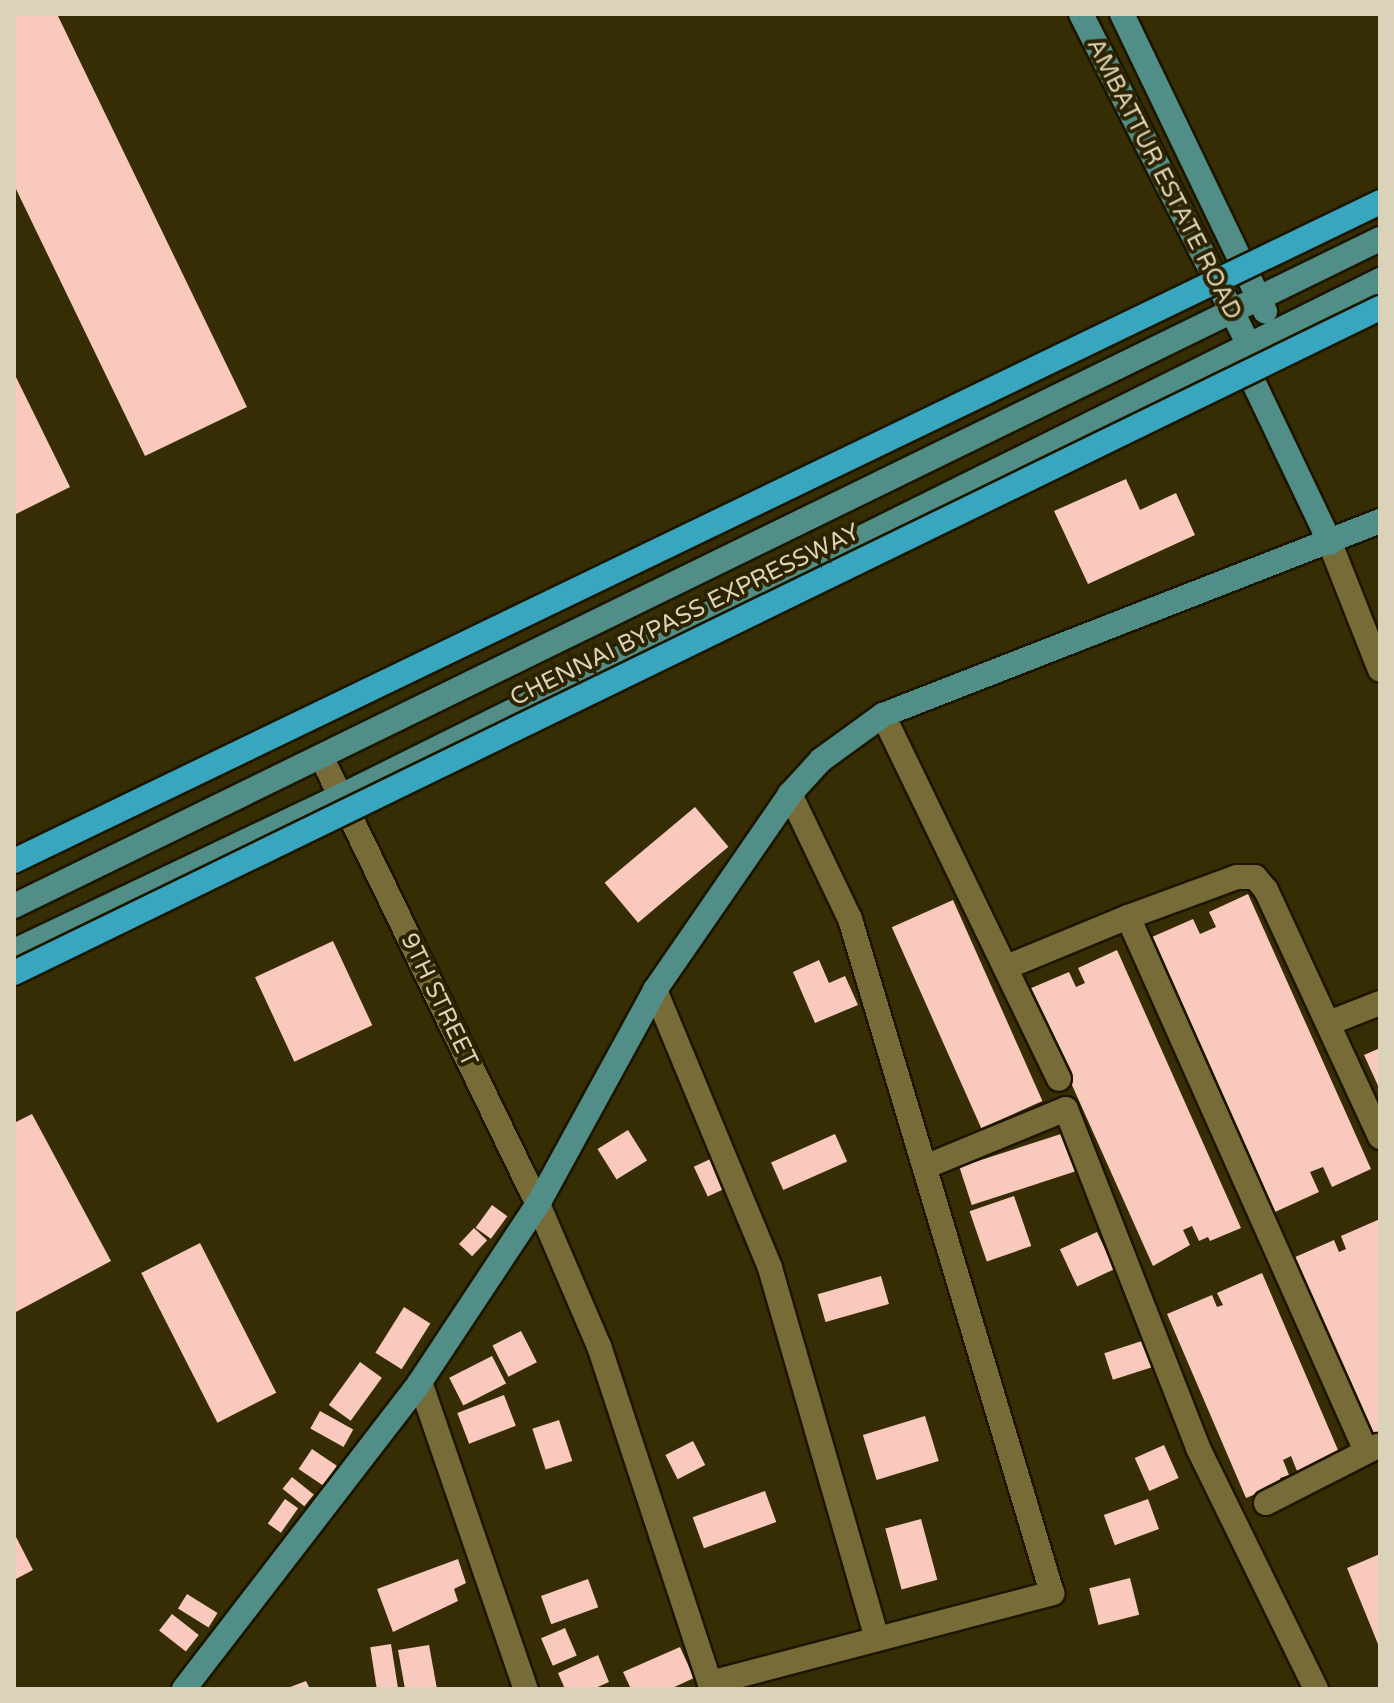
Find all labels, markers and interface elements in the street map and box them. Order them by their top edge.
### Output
street label: AMBATTUR ESTATE ROAD [1080,33,1248,325]
street label: CHENNAI BYPASS EXPRESSWAY [506,518,864,712]
street label: 9TH STREET [394,929,484,1071]

